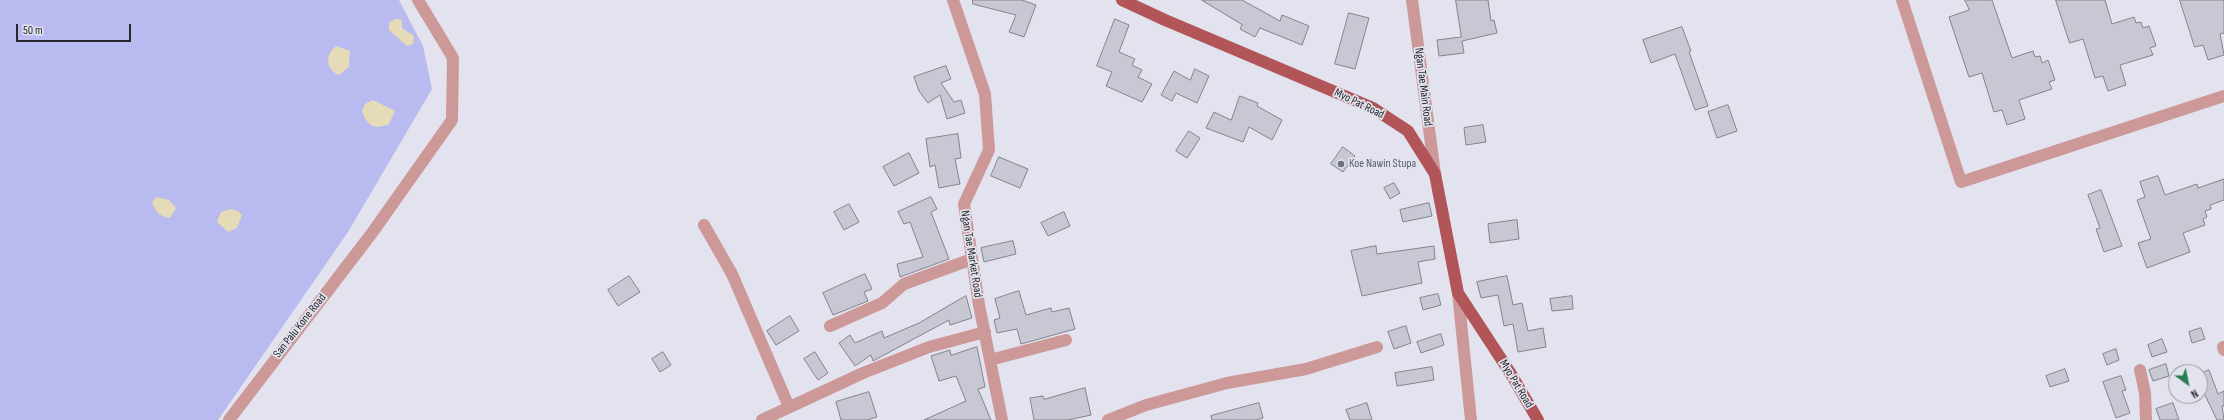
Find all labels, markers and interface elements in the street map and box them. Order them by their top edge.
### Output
scale bar [18,16,133,42]
text: 50 m [23,23,43,38]
street label: Ngan Tae Main Road [1411,47,1435,127]
street label: Myo Pat Road [1332,86,1386,122]
place label: Koe Nawin Stupa [1349,157,1416,171]
marker: Koe Nawin Stupa [1336,159,1346,169]
street label: Ngan Tae Market Road [957,210,985,298]
street label: San Palu Kone Road [270,291,330,361]
street label: Myo Pat Road [1496,357,1536,411]
north arrow [2168,364,2208,404]
text: N [2188,387,2200,401]

